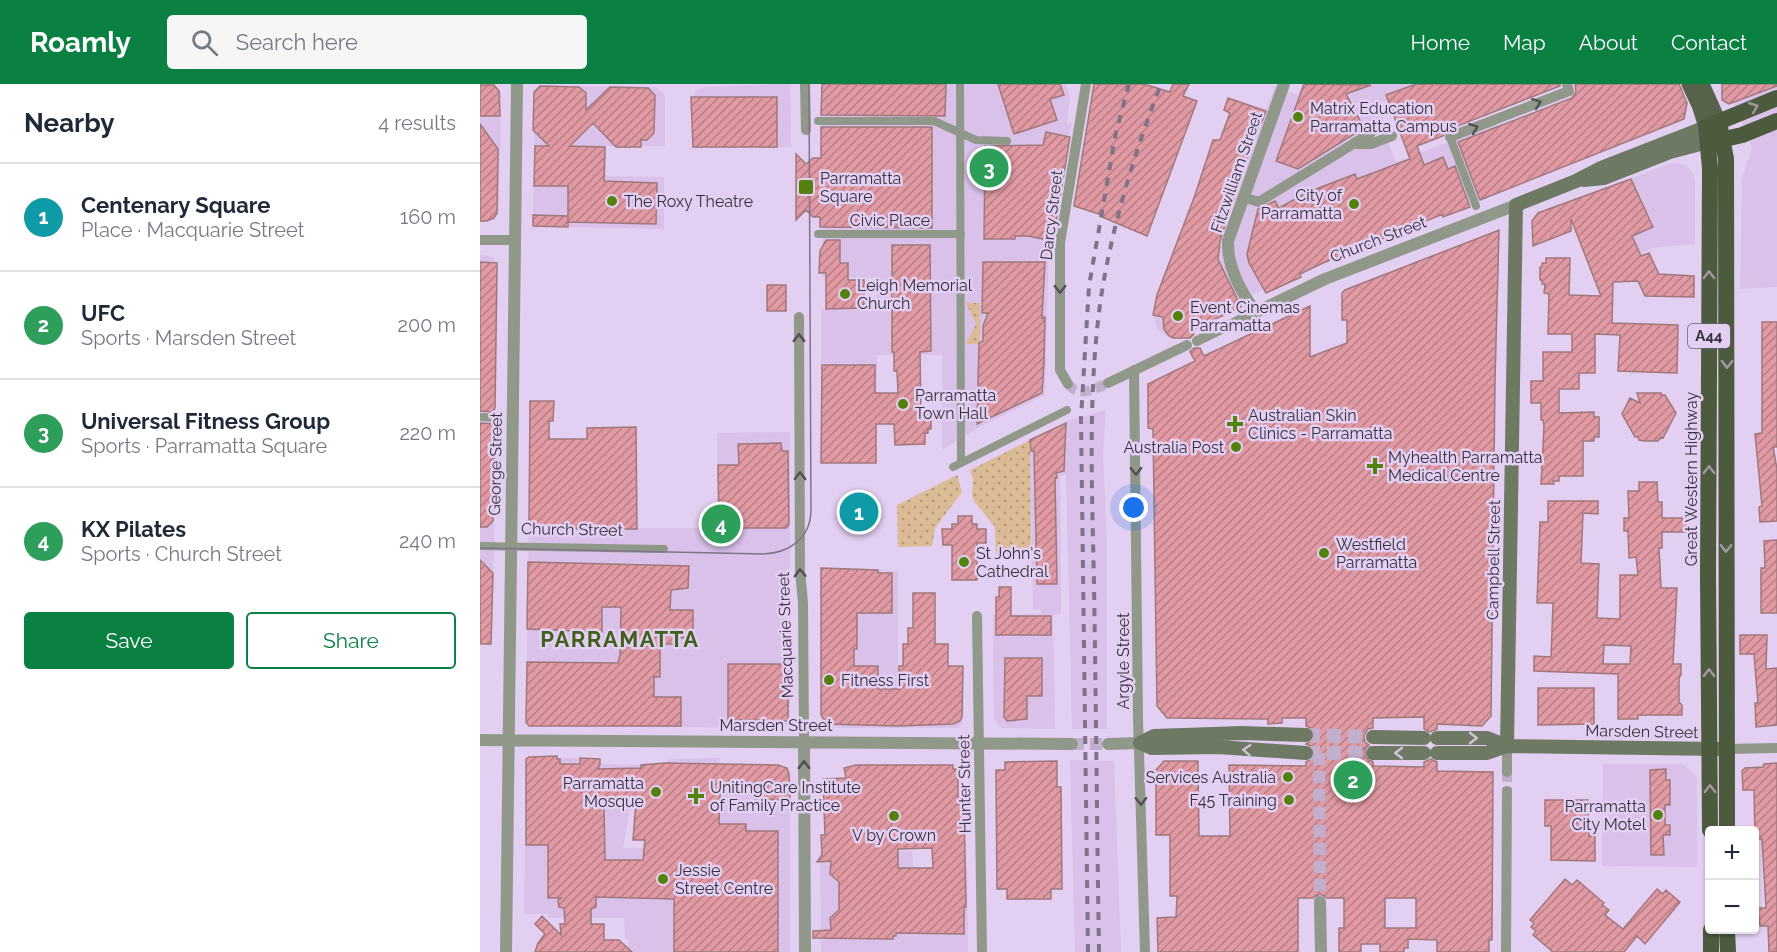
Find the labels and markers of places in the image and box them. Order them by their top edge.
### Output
place label: Matrix Education Parramatta Campus [1310,99,1457,136]
marker: Matrix Education Parramatta Campus [1291,110,1305,124]
pin: 3 [970,146,1008,190]
place label: Parramatta Square [820,169,901,206]
marker: Parramatta Square [797,178,815,196]
place label: City of Parramatta [1261,186,1343,223]
place label: The Roxy Theatre [624,192,753,211]
marker: The Roxy Theatre [605,194,619,208]
marker: City of Parramatta [1347,197,1361,211]
place label: Leigh Memorial Church [857,276,973,313]
marker: Leigh Memorial Church [838,287,852,301]
place label: Event Cinemas Parramatta [1190,298,1300,335]
marker: Event Cinemas Parramatta [1171,309,1185,323]
place label: Parramatta Town Hall [915,386,996,423]
marker: Parramatta Town Hall [896,397,910,411]
place label: Australian Skin Clinics - Parramatta [1248,406,1392,443]
marker: Australian Skin Clinics - Parramatta [1226,415,1244,433]
place label: Australia Post [1123,438,1225,457]
marker: Australia Post [1229,440,1243,454]
place label: Myhealth Parramatta Medical Centre [1388,448,1543,485]
marker: Myhealth Parramatta Medical Centre [1366,457,1384,475]
pin: 1 [840,490,878,534]
pin: 4 [702,502,740,546]
place label: Westfield Parramatta [1336,535,1417,572]
place label: St John's Cathedral [976,544,1049,581]
marker: Westfield Parramatta [1317,546,1331,560]
marker: St John's Cathedral [957,555,971,569]
place label: Fitness First [841,671,930,690]
marker: Fitness First [822,673,836,687]
pin: 2 [1334,758,1372,802]
place label: Services Australia [1146,768,1276,787]
marker: Services Australia [1281,770,1295,784]
place label: Parramatta Mosque [563,774,644,811]
place label: UnitingCare Institute of Family Practice [710,778,861,815]
marker: Parramatta Mosque [649,785,663,799]
marker: UnitingCare Institute of Family Practice [687,787,705,805]
place label: F45 Training [1189,791,1277,810]
marker: F45 Training [1282,793,1296,807]
place label: Parramatta City Motel [1565,797,1647,834]
marker: Parramatta City Motel [1651,808,1665,822]
marker: V by Crown [887,809,901,823]
place label: V by Crown [852,826,936,845]
place label: Jessie Street Centre [675,861,773,898]
marker: Jessie Street Centre [656,872,670,886]

